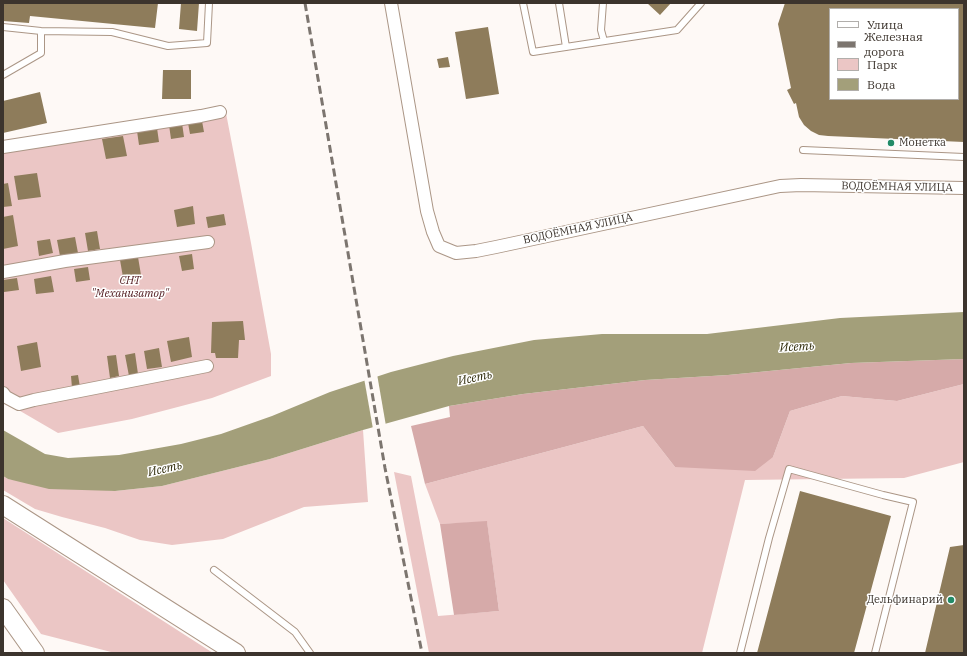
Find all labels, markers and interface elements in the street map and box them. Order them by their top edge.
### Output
legend [829,8,959,100]
text: Улица [867,17,903,32]
text: Железная дорога [864,29,923,59]
text: Парк [867,57,897,72]
text: Вода [867,77,895,92]
place label: Монетка [899,136,946,150]
marker: Монетка [886,138,896,148]
street label: ВОДОЁМНАЯ УЛИЦА [841,179,953,195]
street label: ВОДОЁМНАЯ УЛИЦА [522,211,634,247]
park label: СНТ "Механизатор" [91,274,169,300]
water label: Исеть [779,339,815,355]
water label: Исеть [456,367,494,389]
water label: Исеть [146,458,184,480]
place label: Дельфинарий [867,593,943,607]
marker: Дельфинарий [946,595,956,605]

